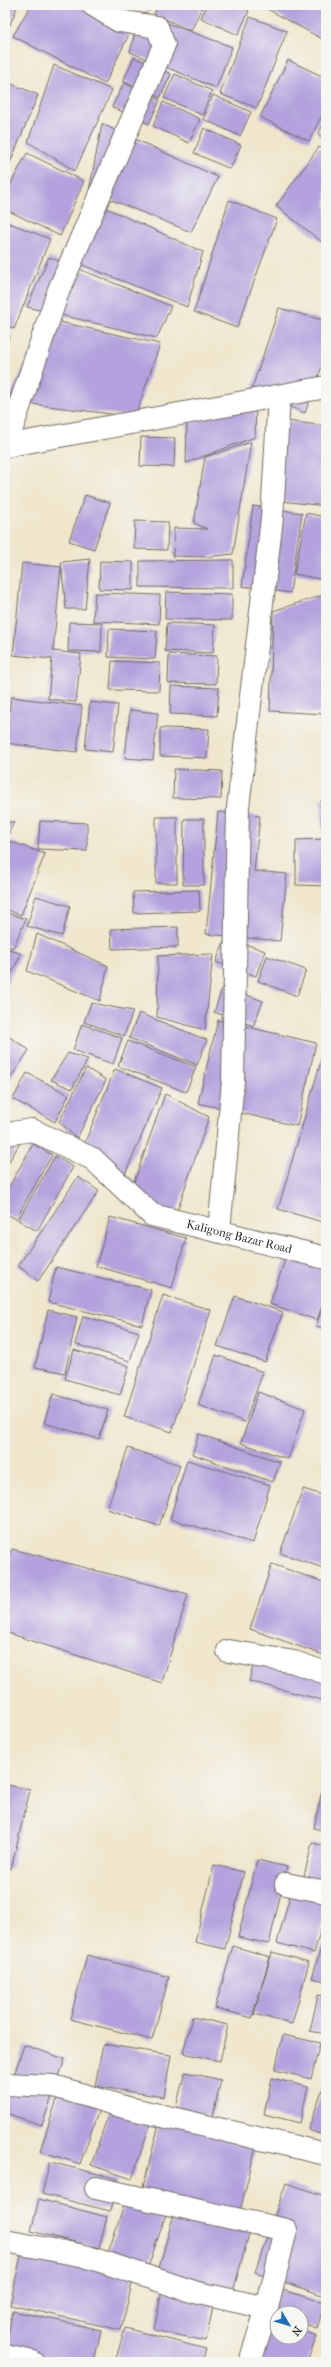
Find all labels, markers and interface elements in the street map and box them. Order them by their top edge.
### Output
street label: Kaligong Bazar Road [185,1217,294,1256]
north arrow [269,2305,309,2345]
text: N [288,2324,304,2339]

